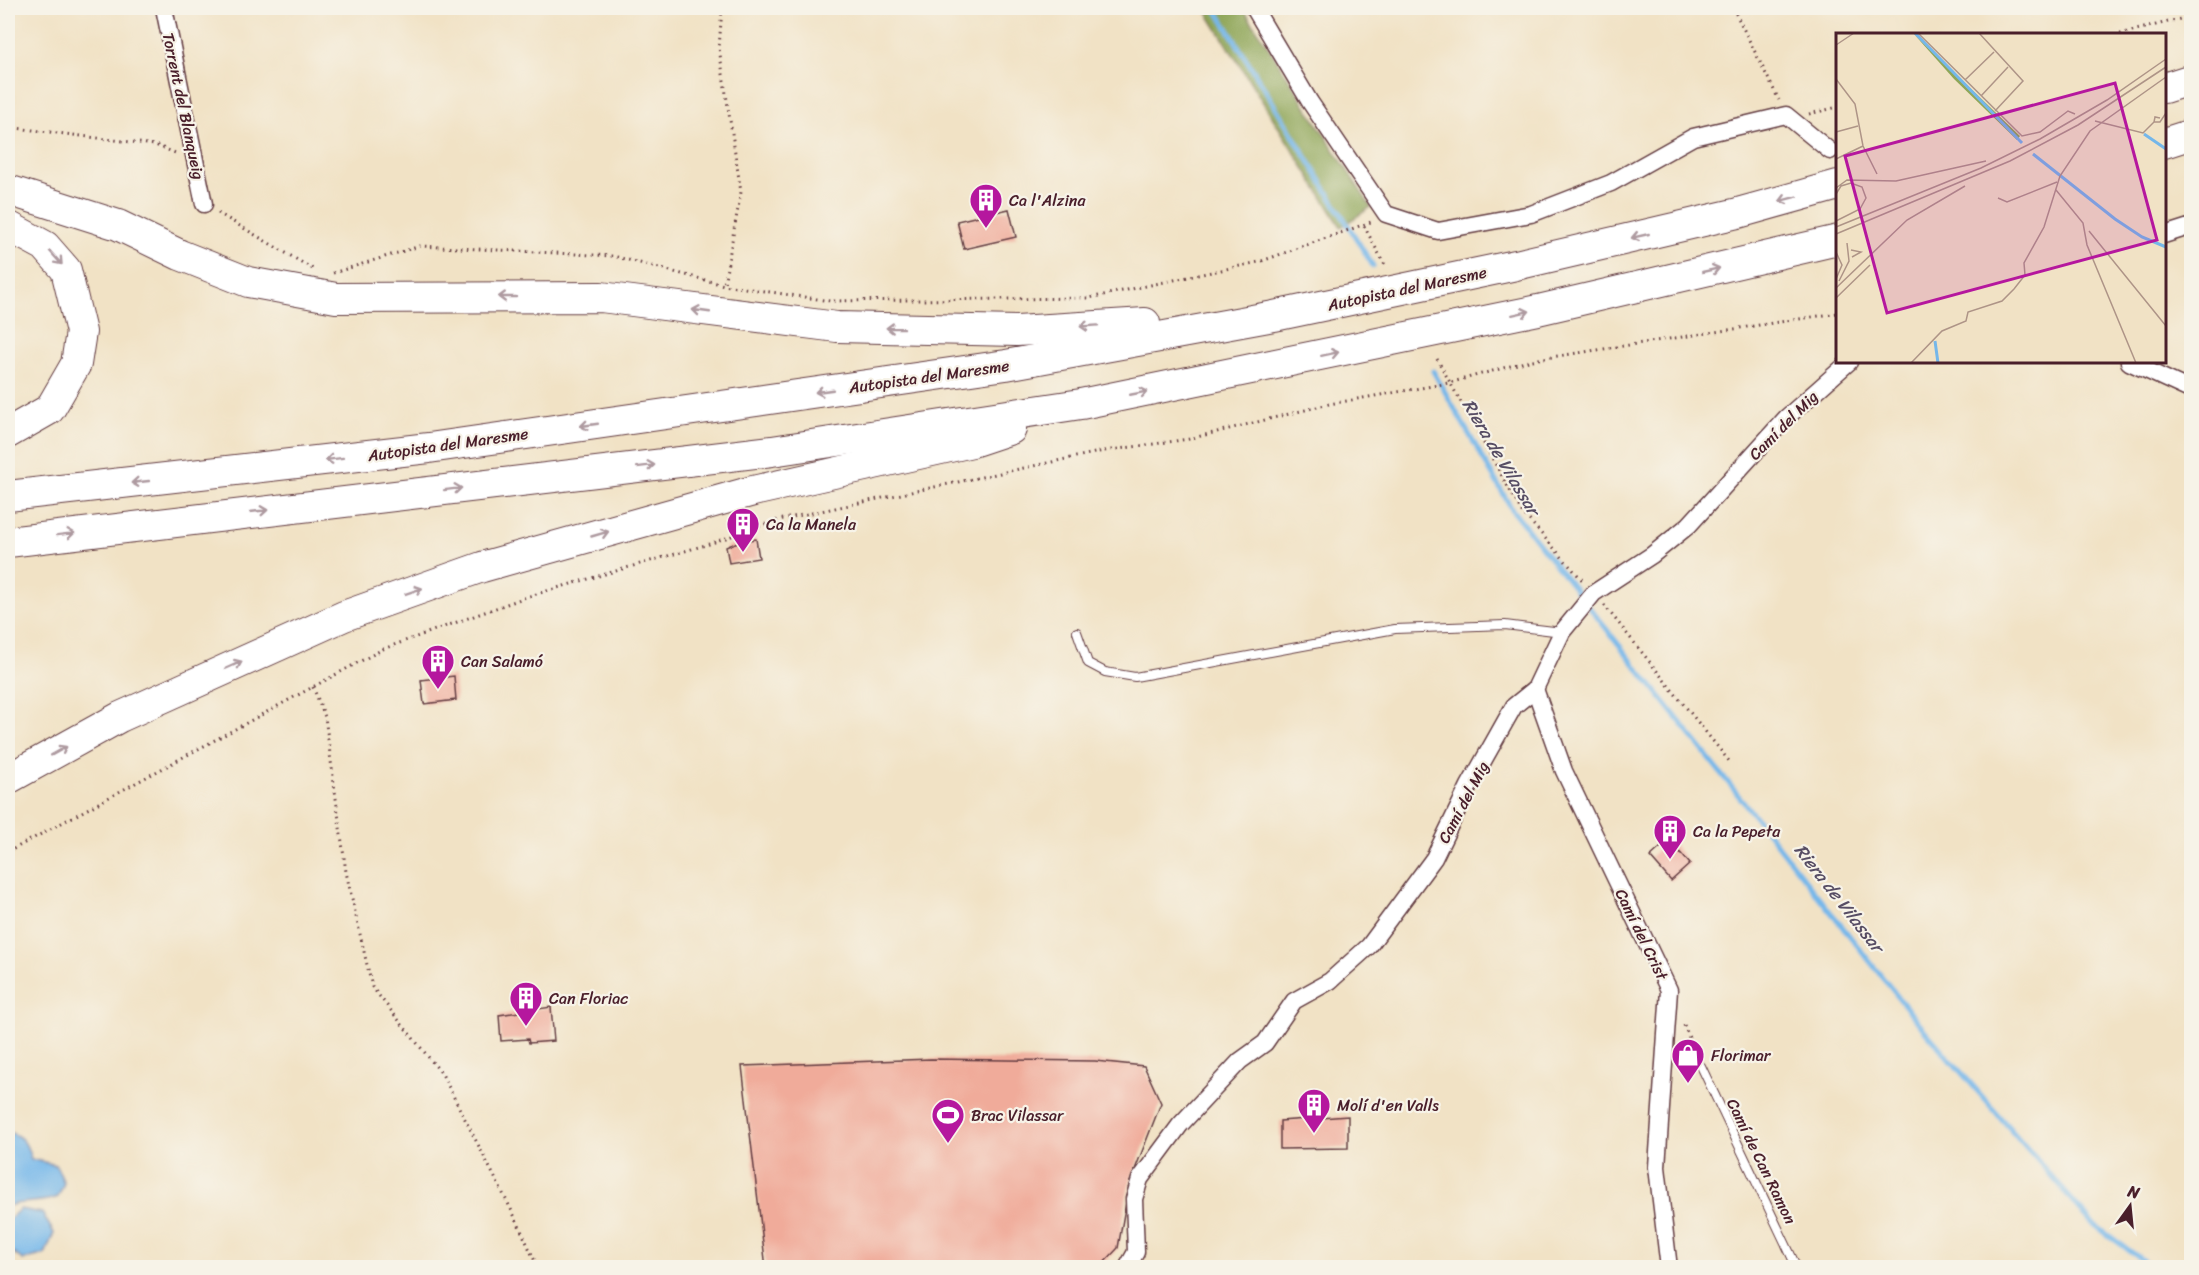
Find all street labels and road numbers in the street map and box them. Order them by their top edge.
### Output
street label: Torrent del Blanqueig [154,30,213,182]
street label: Autopista del Maresme [1324,257,1489,320]
street label: Autopista del Maresme [846,351,1011,402]
street label: Camí del Mig [1741,383,1825,467]
street label: Autopista del Maresme [365,419,530,470]
street label: Camí del Mig [1430,756,1497,849]
street label: Camí del Crist [1607,883,1677,986]
street label: Camí de Can Ramon [1718,1093,1805,1230]

